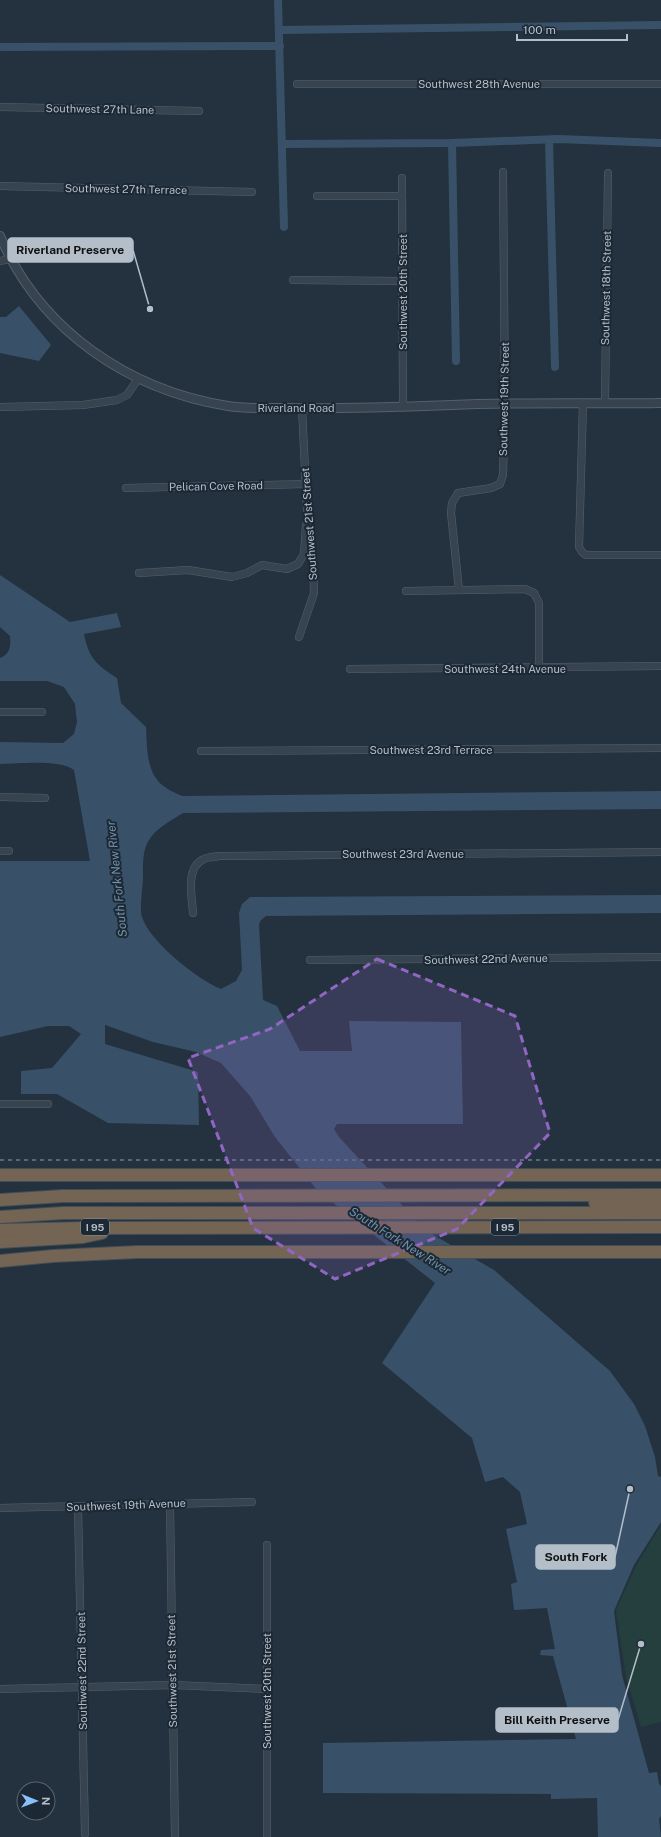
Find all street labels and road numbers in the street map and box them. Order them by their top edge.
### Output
street label: Southwest 28th Avenue [418,78,540,90]
street label: Southwest 27th Lane [46,102,154,116]
street label: Southwest 27th Terrace [65,182,187,196]
street label: Southwest 18th Street [599,231,613,345]
street label: Southwest 20th Street [397,234,409,350]
street label: Southwest 19th Street [497,342,511,456]
street label: Riverland Road [257,402,335,414]
street label: Southwest 21st Street [299,467,319,581]
street label: Pelican Cove Road [169,479,263,493]
street label: Southwest 24th Avenue [444,663,566,675]
street label: Southwest 23rd Terrace [369,744,493,756]
street label: Southwest 23rd Avenue [342,848,464,860]
street label: Southwest 22nd Avenue [424,952,548,966]
road number: I 95 [81,1219,109,1235]
road number: I 95 [491,1219,519,1235]
street label: Southwest 19th Avenue [66,1497,186,1513]
street label: Southwest 22nd Street [75,1612,89,1730]
street label: Southwest 21st Street [165,1614,179,1728]
street label: Southwest 20th Street [261,1633,273,1749]

